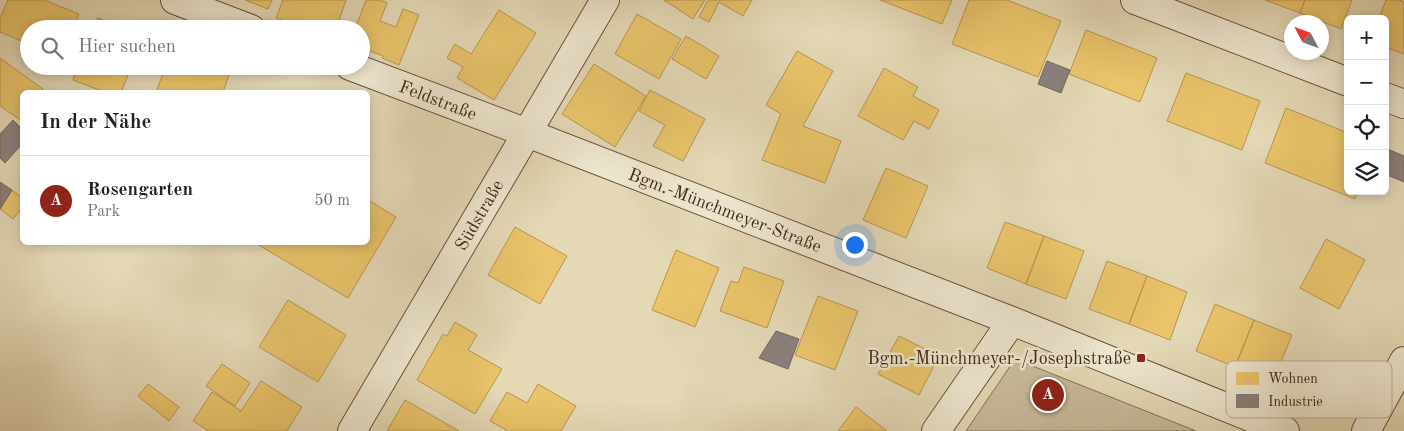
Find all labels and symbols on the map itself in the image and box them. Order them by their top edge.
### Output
north arrow [1284,15,1329,60]
street label: Feldstraße [396,78,479,124]
street label: Bgm.-Münchmeyer-Straße [626,166,824,256]
street label: Südstraße [452,177,507,254]
your location [842,232,868,258]
place label: Bgm.-Münchmeyer-/Josephstraße [867,350,1131,368]
marker: Bgm.-Münchmeyer-/Josephstraße [1135,352,1147,364]
legend [1226,361,1392,418]
text: Wohnen [1268,372,1318,386]
pin: A [1032,376,1064,414]
text: Industrie [1268,395,1323,409]

